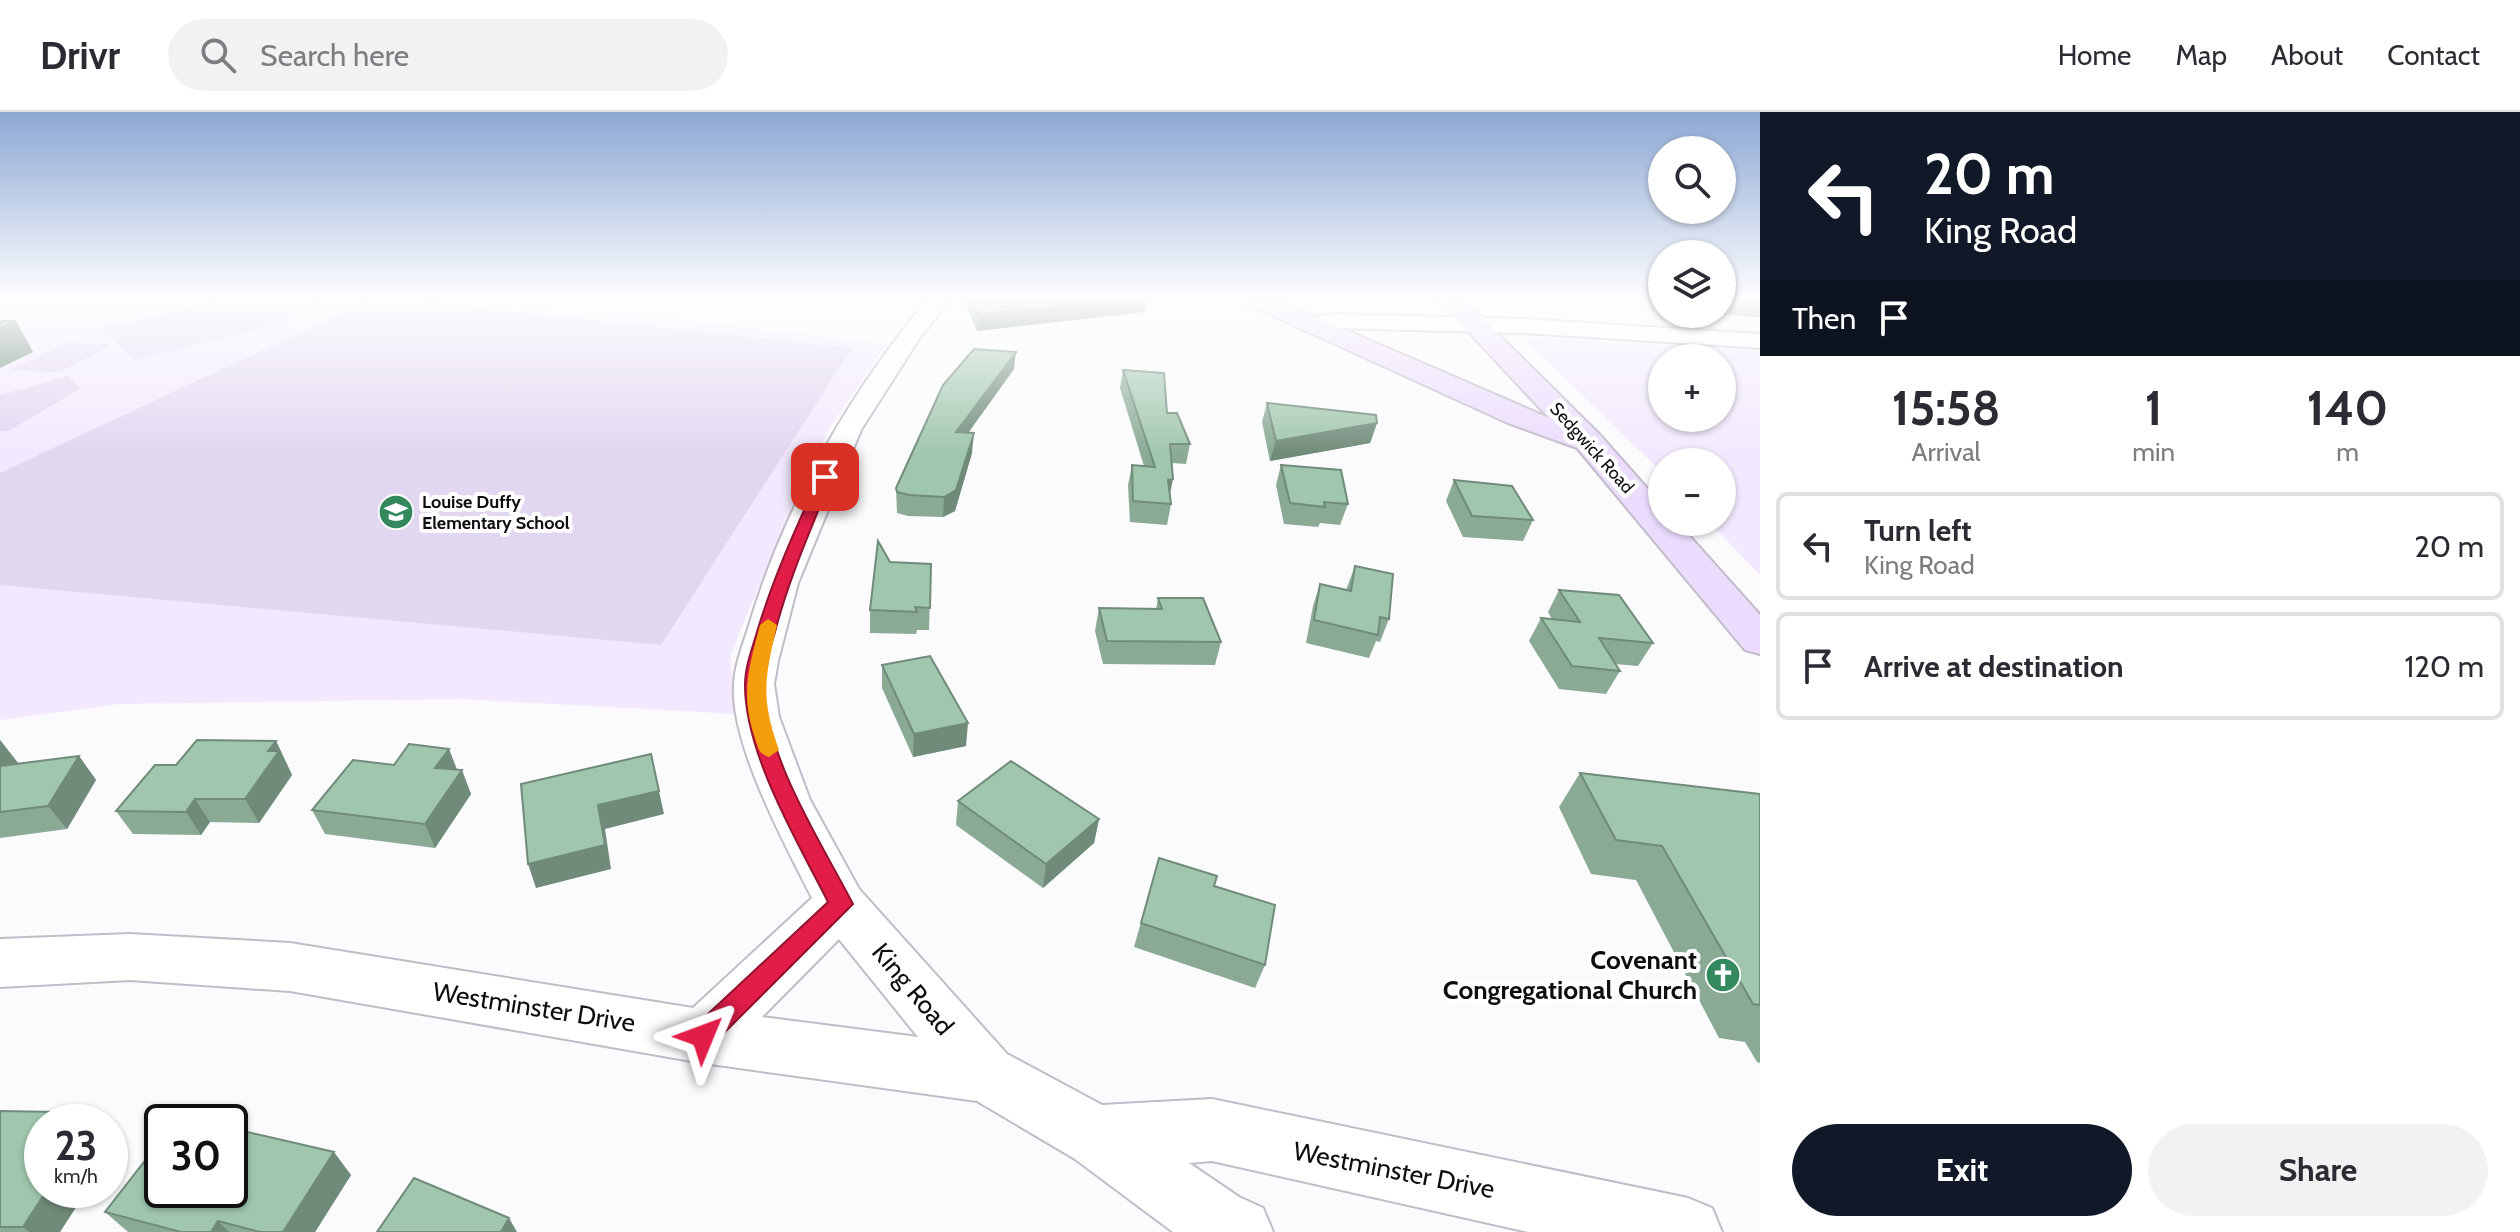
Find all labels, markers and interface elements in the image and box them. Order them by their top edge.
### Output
search box [168,19,728,91]
text: Drivr [40,32,120,79]
icon: search [196,33,240,77]
text: Search here [260,37,409,74]
text: Home [2058,38,2131,72]
text: Map [2175,38,2227,72]
text: About [2271,38,2343,72]
text: Contact [2387,38,2480,72]
map controls [1648,136,1736,536]
button: search [1648,136,1736,224]
text: 20 m [1924,140,2054,208]
icon: left [1792,144,1896,248]
text: King Road [1924,208,2077,252]
button: layers [1648,240,1736,328]
icon: arrive [1872,296,1916,340]
text: Then [1792,300,1856,337]
button: + [1648,344,1736,432]
text: 15:58 [1892,379,2001,437]
text: 1 [2145,379,2163,437]
text: 140 [2307,379,2388,437]
street label: Sedgwick Road [1545,398,1639,498]
text: Arrival [1912,436,1981,468]
text: min [2132,436,2175,468]
text: m [2336,436,2359,468]
pin [791,443,859,511]
button: − [1648,448,1736,536]
icon: arrive [803,455,847,499]
place label: Louise Duffy Elementary School [422,491,570,534]
school or university icon: Louise Duffy Elementary School [377,493,415,531]
text: Turn left [1864,512,1972,549]
icon: left [1796,524,1840,568]
text: 20 m [2414,528,2484,565]
text: King Road [1864,549,1975,581]
icon: arrive [1796,644,1840,688]
text: Arrive at destination [1864,648,2124,685]
text: 120 m [2404,648,2484,685]
street label: King Road [865,936,961,1042]
place label: Covenant Congregational Church [1443,944,1697,1006]
church icon: Covenant Congregational Church [1704,956,1742,994]
street label: Westminster Drive [431,975,637,1039]
position arrow [661,994,745,1078]
speed limit sign: 30 [144,1104,248,1208]
text: 23 [55,1121,97,1170]
button: Exit [1792,1124,2132,1216]
button: Share [2148,1124,2488,1216]
street label: Westminster Drive [1291,1135,1497,1205]
text: km/h [54,1164,98,1188]

